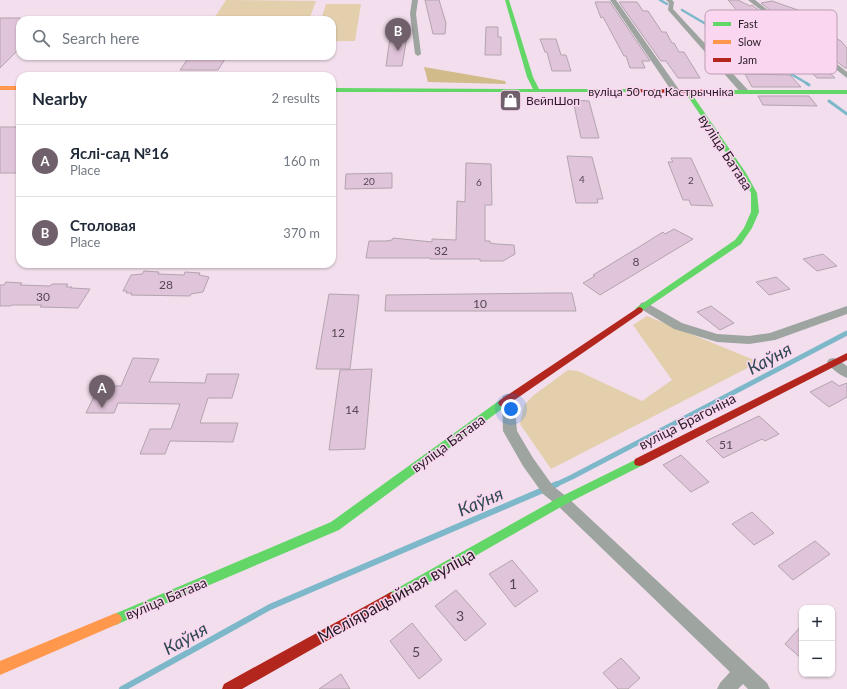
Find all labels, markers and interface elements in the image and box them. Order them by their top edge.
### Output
legend [705,10,837,74]
search box [16,16,336,60]
text: Fast [738,17,758,30]
pin: B [385,18,411,51]
icon: search [30,27,52,49]
text: Search here [62,29,139,47]
text: Slow [738,35,762,48]
text: Jam [738,53,757,66]
street label: вуліца 50 год Кастрычніка [588,84,734,99]
shop icon: ВейпШоп [498,87,524,113]
text: Nearby [32,88,87,109]
text: 2 results [272,90,320,106]
place label: ВейпШоп [526,93,580,108]
street label: вуліца Батава [695,111,757,193]
text: Яслі-сад №16 [70,144,169,162]
text: A [40,153,50,169]
text: 160 m [283,153,320,169]
text: Place [70,162,100,178]
house number: 4 [579,173,585,185]
house number: 2 [688,174,694,186]
house number: 20 [363,175,375,187]
house number: 6 [476,176,482,188]
text: Столовая [70,216,136,234]
text: B [41,225,49,241]
text: 370 m [283,225,320,241]
text: Place [70,234,100,250]
house number: 32 [434,243,448,258]
house number: 8 [633,254,640,269]
house number: 28 [159,277,173,292]
house number: 30 [36,289,50,304]
house number: 10 [473,296,487,311]
house number: 12 [331,325,345,340]
water label: Каўня [743,337,795,379]
pin: A [89,375,115,408]
street label: вуліца Брагоніна [636,389,738,453]
your location [501,399,521,419]
house number: 14 [345,402,359,417]
street label: вуліца Батава [408,410,488,476]
house number: 51 [719,437,733,452]
water label: Каўня [454,482,506,520]
street label: Меліярацыйная вуліца [314,543,478,647]
street label: вуліца Батава [123,573,209,623]
house number: 1 [509,575,517,592]
map controls [799,605,835,677]
button: + [799,605,835,641]
house number: 3 [456,607,464,624]
water label: Каўня [159,617,211,659]
button: − [799,641,835,677]
house number: 5 [412,643,420,660]

